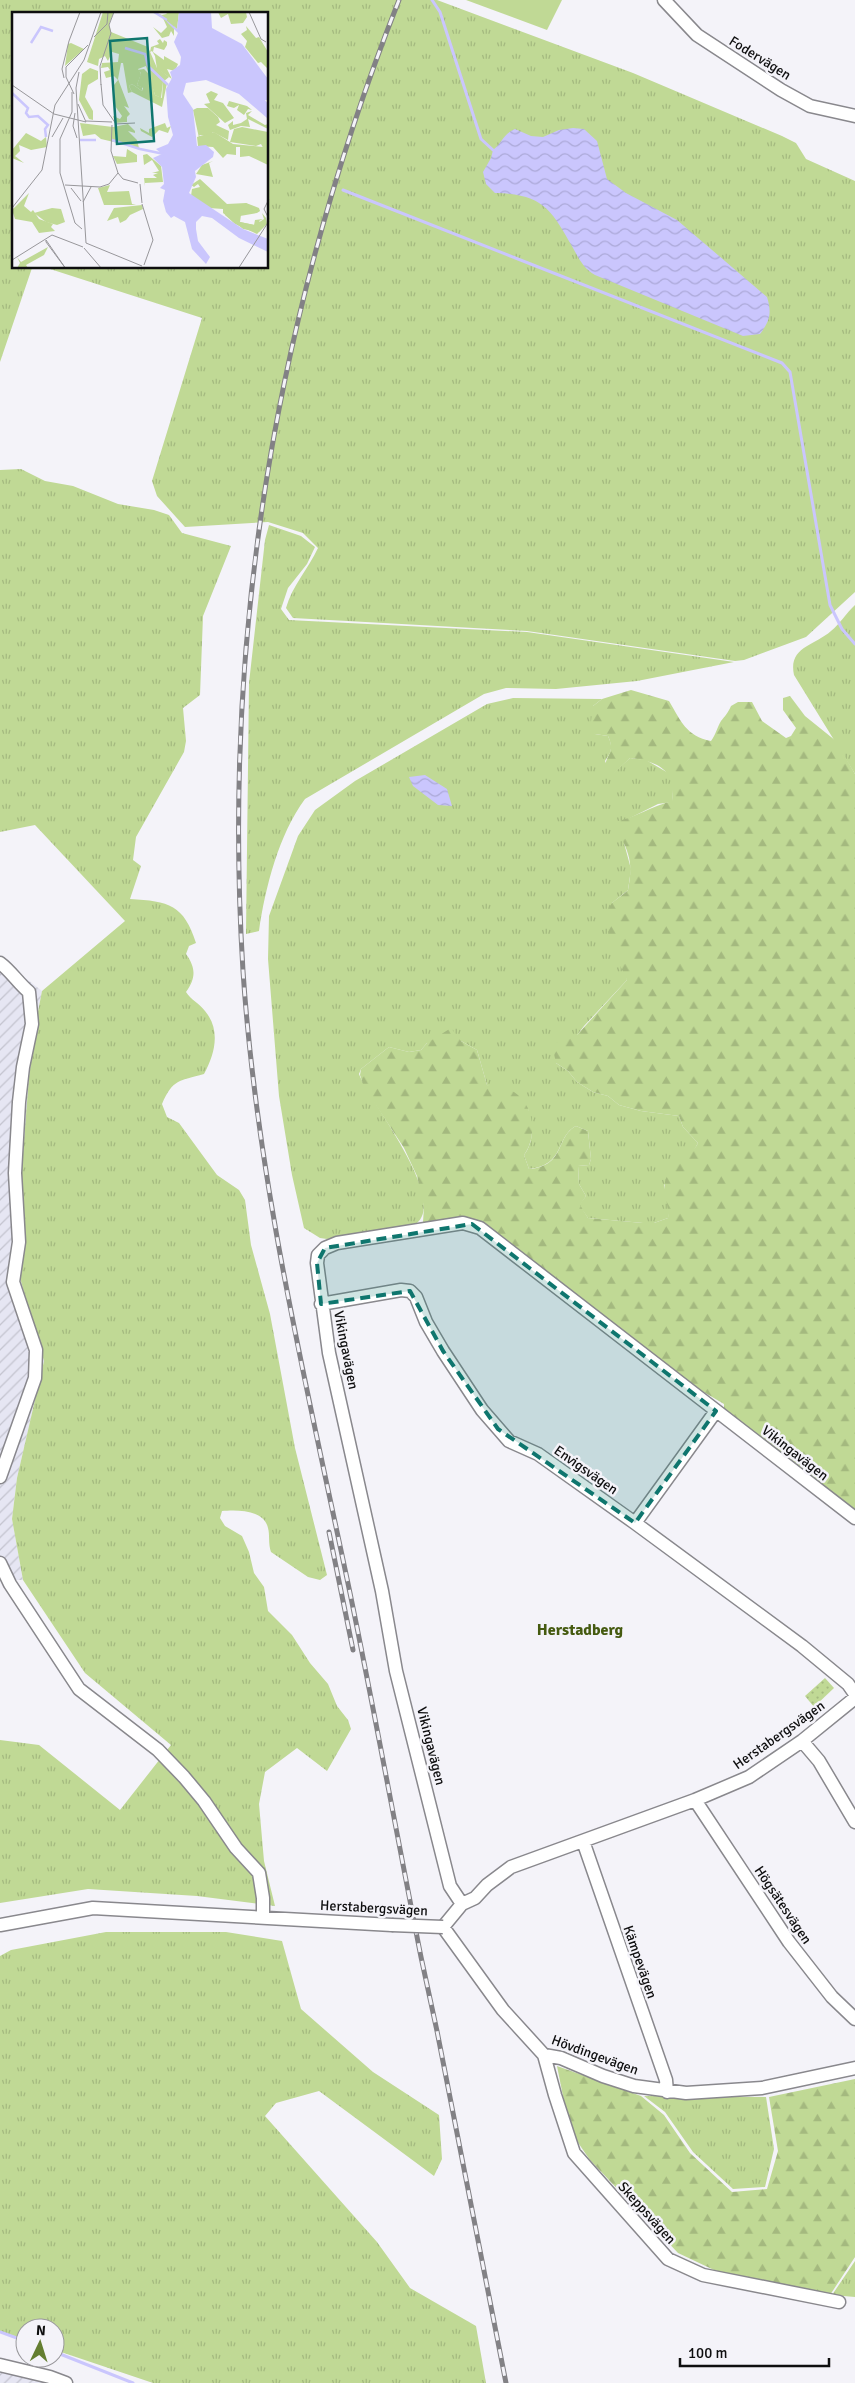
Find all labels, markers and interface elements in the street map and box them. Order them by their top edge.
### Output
inset map [12,12,269,269]
street label: Fodervägen [726,32,794,84]
street label: Vikingavägen [330,1309,362,1391]
street label: Vikingavägen [758,1422,832,1484]
street label: Envigsvägen [551,1442,621,1498]
district label: Herstadberg [537,1620,624,1640]
street label: Herstabergsvägen [730,1697,828,1773]
street label: Vikingavägen [413,1705,449,1787]
street label: Högsätesvägen [751,1863,815,1947]
street label: Herstabergsvägen [320,1897,428,1919]
street label: Kämpevägen [620,1923,660,2001]
street label: Hövdingevägen [549,2031,641,2079]
street label: Skeppsvägen [615,2178,679,2248]
north arrow [15,2318,65,2368]
text: N [35,2322,46,2339]
scale bar [680,2336,829,2368]
text: 100 m [688,2344,728,2362]

